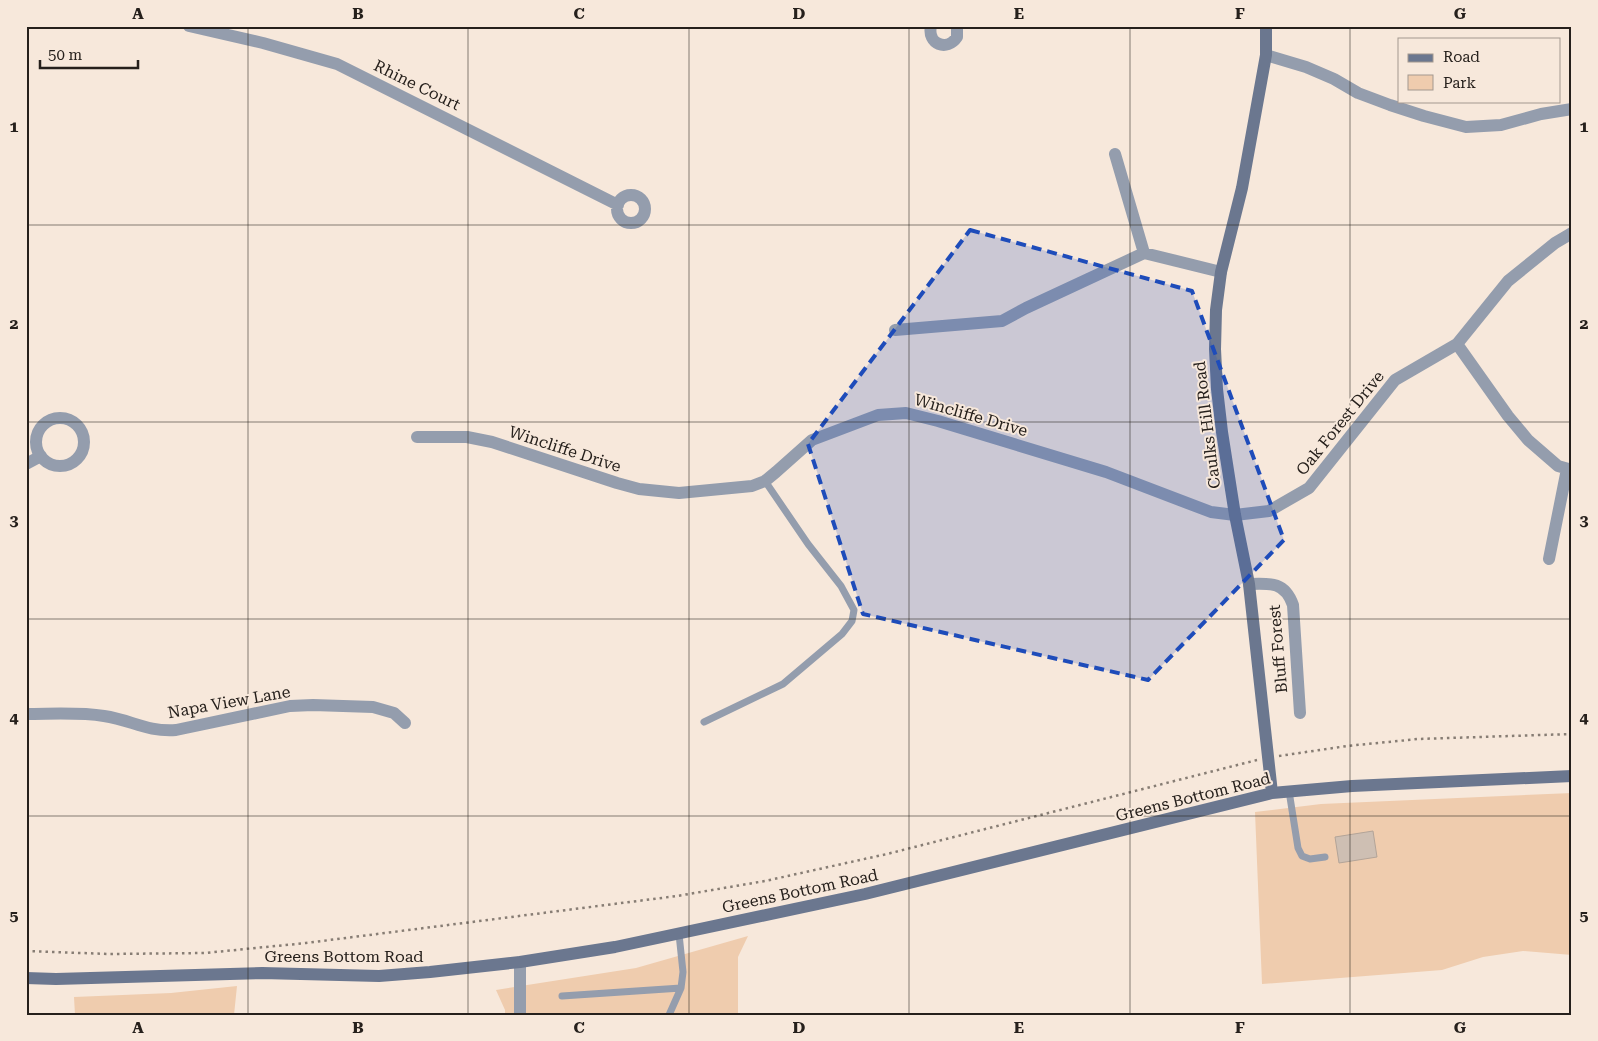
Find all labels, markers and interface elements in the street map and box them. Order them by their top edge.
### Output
text: A [132,4,144,23]
text: B [352,4,364,23]
text: C [573,4,585,23]
text: D [793,4,806,23]
text: E [1014,4,1024,23]
text: F [1235,4,1245,23]
text: G [1454,4,1467,23]
scale bar [40,38,138,70]
legend [1398,38,1560,102]
text: 50 m [48,46,83,64]
text: Road [1443,48,1480,66]
street label: Rhine Court [371,56,463,114]
text: Park [1443,74,1477,92]
text: 1 [10,117,19,136]
text: 1 [1580,117,1589,136]
text: 2 [10,314,19,333]
text: 2 [1580,314,1589,333]
street label: Caulks Hill Road [1190,360,1224,490]
street label: Oak Forest Drive [1292,367,1388,479]
street label: Wincliffe Drive [912,390,1030,440]
street label: Wincliffe Drive [507,422,624,476]
text: 3 [10,511,19,530]
text: 3 [1580,511,1589,530]
street label: Bluff Forest [1265,604,1291,694]
street label: Napa View Lane [166,682,292,722]
text: 4 [10,708,19,727]
text: 4 [1580,708,1589,727]
street label: Greens Bottom Road [1114,769,1272,825]
street label: Greens Bottom Road [720,865,880,917]
text: 5 [10,906,19,925]
text: 5 [1580,906,1589,925]
street label: Greens Bottom Road [265,947,423,966]
text: A [132,1018,144,1037]
text: B [352,1018,364,1037]
text: C [573,1018,585,1037]
text: D [793,1018,806,1037]
text: E [1014,1018,1024,1037]
text: F [1235,1018,1245,1037]
text: G [1454,1018,1467,1037]

